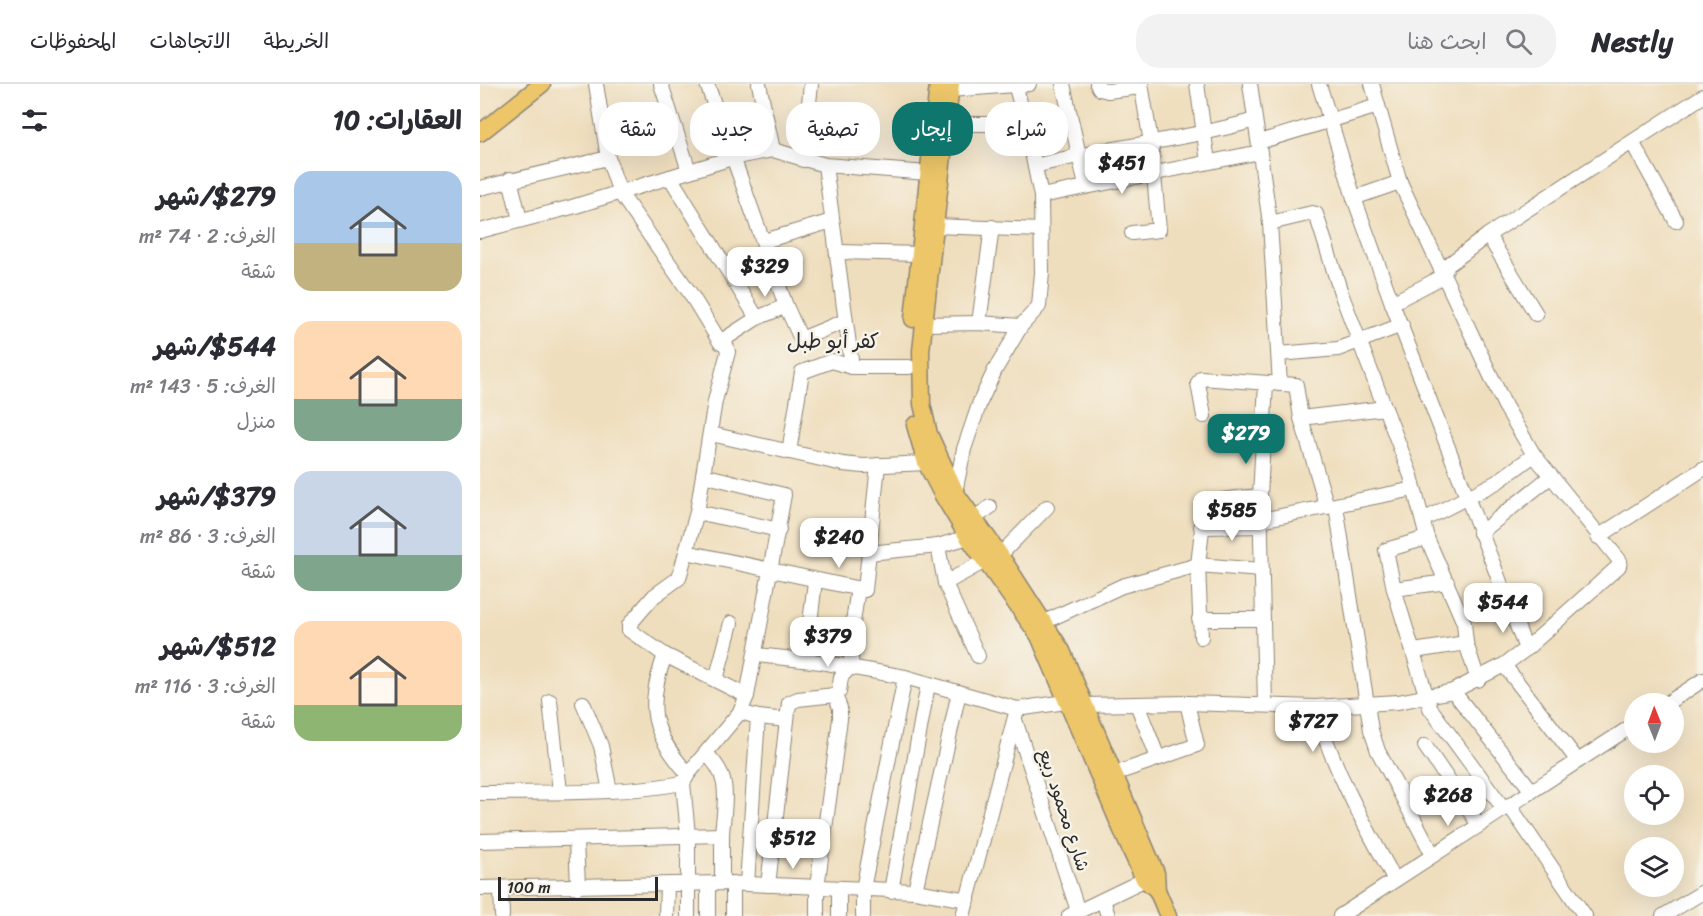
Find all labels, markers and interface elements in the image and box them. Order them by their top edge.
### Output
search box [1136,14,1556,68]
text: Nestly [1592,17,1673,66]
text: المحفوظات [30,22,116,60]
text: الاتجاهات [149,22,231,60]
text: الخريطة [264,22,329,60]
text: ابحث هنا [1407,22,1487,61]
icon: search [1502,25,1535,58]
text: العقارات: 10 [333,97,462,143]
chip: شقة [599,102,678,156]
chip: جديد [690,102,774,156]
chip: تصفية [786,102,880,156]
chip: إيجار [892,102,973,156]
chip: شراء [985,102,1068,156]
icon: filters [18,104,51,137]
pin: $451 [1086,144,1158,195]
text: $451 [1099,146,1145,181]
text: $279/شهر [157,173,276,219]
icon: home [342,195,414,267]
text: الغرف: 2 · 74 m² [139,219,276,254]
pin: $329 [729,247,801,298]
text: $329 [741,249,789,284]
text: شقة [241,254,276,289]
district label: كفر أبو طبل [787,322,879,360]
text: $544/شهر [154,323,276,369]
icon: home [342,345,414,417]
text: الغرف: 5 · 143 m² [130,369,276,404]
text: منزل [237,404,276,439]
pin: $279 [1210,414,1282,465]
text: $279 [1222,416,1270,451]
text: $379/شهر [157,473,276,519]
pin: $585 [1196,491,1268,542]
text: $585 [1207,493,1257,528]
icon: home [342,495,414,567]
pin: $240 [803,518,875,569]
text: الغرف: 3 · 86 m² [140,519,276,554]
text: $240 [814,520,864,555]
text: شقة [241,554,276,589]
pin: $544 [1467,583,1539,634]
text: $544 [1478,585,1528,620]
pin: $379 [792,617,864,668]
text: $379 [804,619,852,654]
text: $512/شهر [160,623,276,669]
icon: home [342,645,414,717]
text: الغرف: 3 · 116 m² [135,669,276,704]
north arrow [1624,693,1684,753]
map controls [1624,693,1684,897]
pin: $727 [1277,702,1349,753]
text: شقة [241,704,276,739]
text: $727 [1289,704,1337,739]
street label: شارع محمود ربيع [1029,744,1099,876]
button: locate [1624,765,1684,825]
pin: $268 [1412,776,1484,827]
text: $268 [1424,778,1472,813]
pin: $512 [757,819,829,870]
text: $512 [770,821,816,856]
button: layers [1624,837,1684,897]
text: 100 m [507,873,551,902]
scale bar [498,874,658,902]

